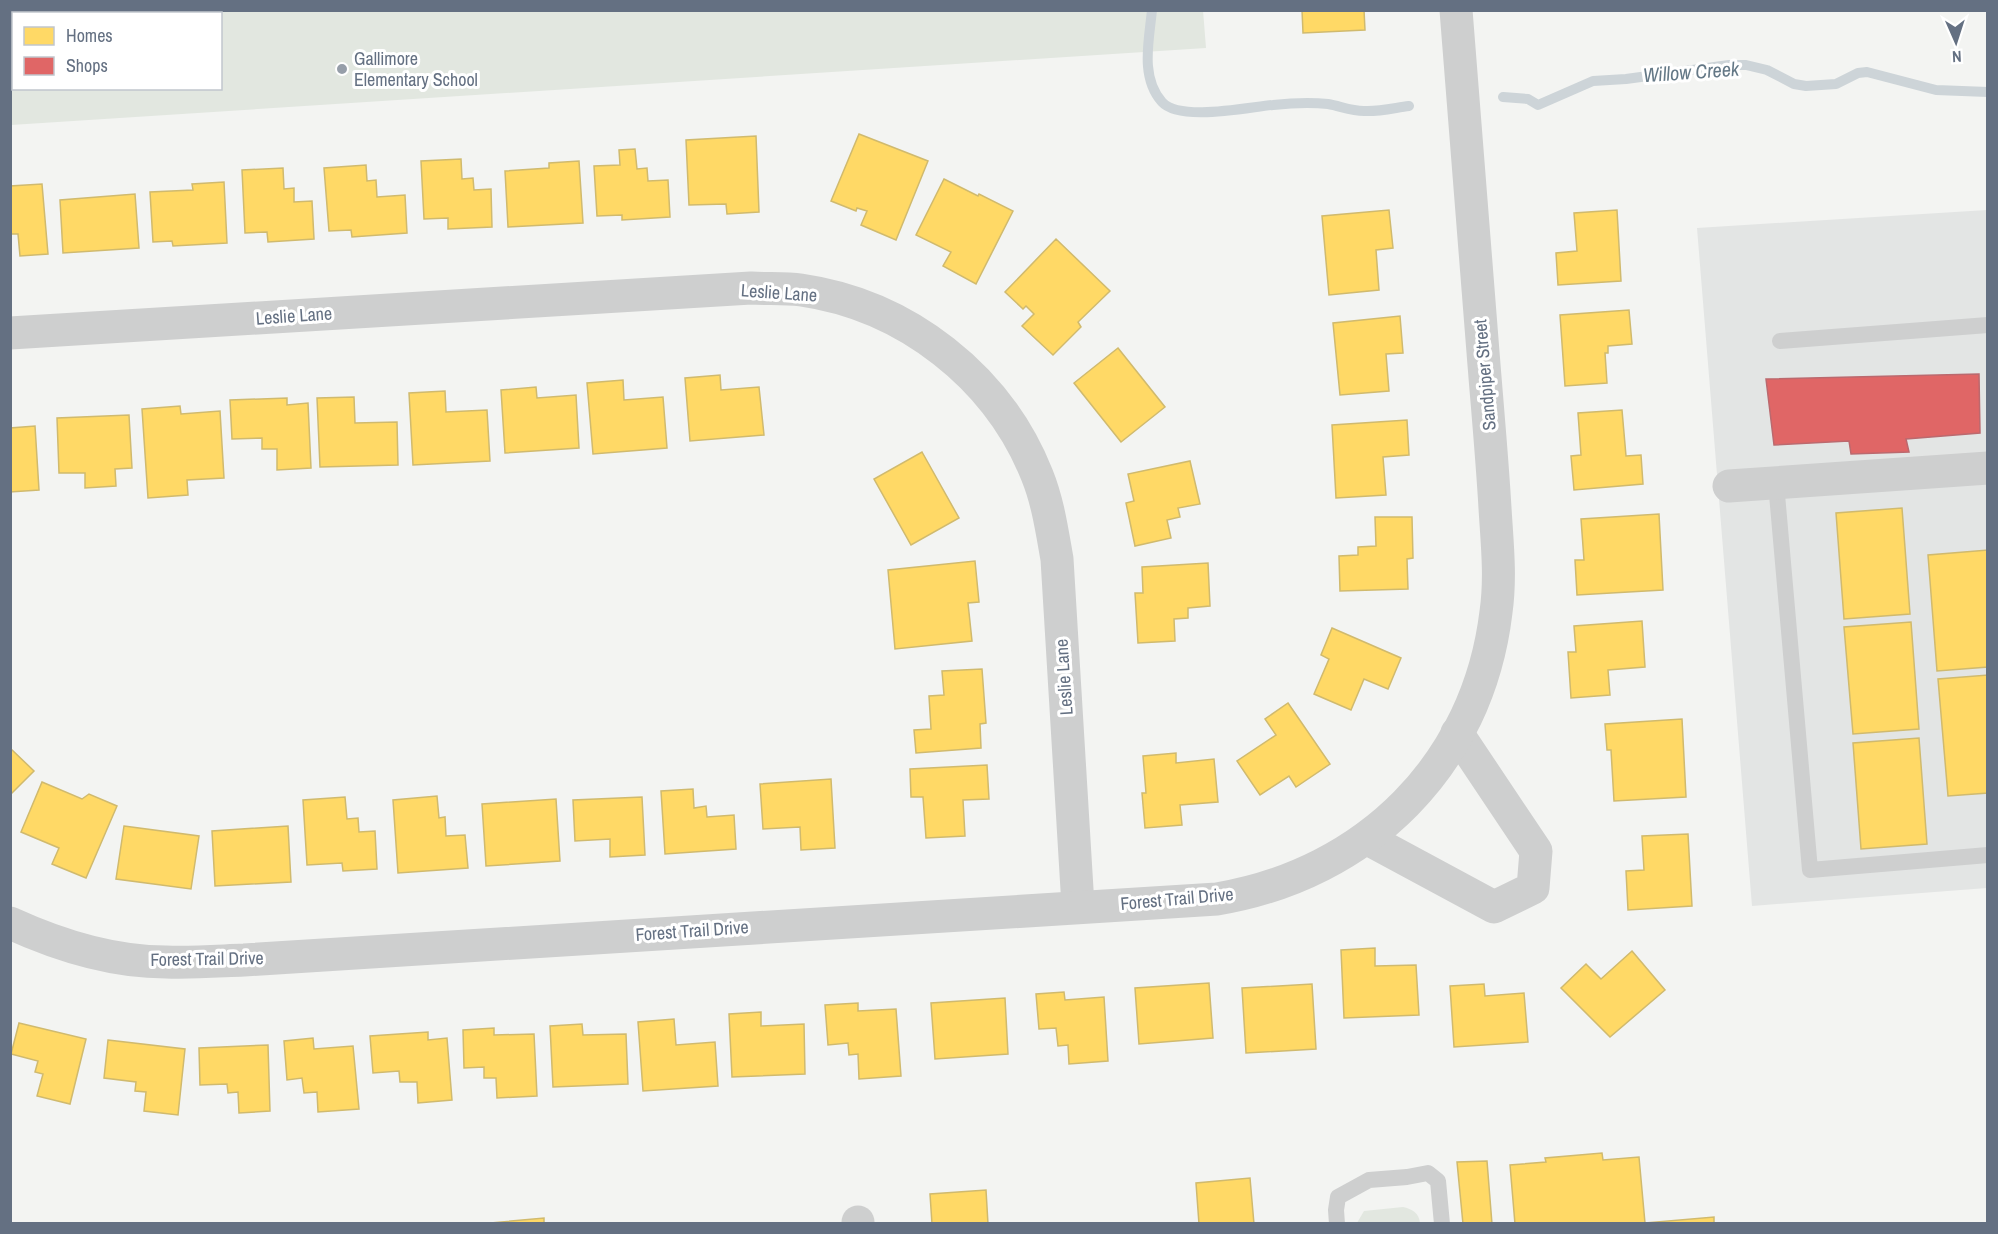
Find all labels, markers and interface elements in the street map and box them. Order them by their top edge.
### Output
legend [12,12,222,90]
north arrow [1926,12,1986,72]
text: Homes [66,23,113,48]
place label: Gallimore Elementary School [354,46,478,92]
text: N [1951,46,1962,68]
text: Shops [66,53,108,78]
water label: Willow Creek [1642,55,1741,88]
marker: Gallimore Elementary School [335,62,349,76]
street label: Leslie Lane [740,277,818,308]
street label: Leslie Lane [255,300,333,331]
street label: Sandpiper Street [1467,318,1502,432]
street label: Leslie Lane [1048,638,1079,716]
street label: Forest Trail Drive [1119,881,1234,916]
street label: Forest Trail Drive [635,914,749,947]
street label: Forest Trail Drive [150,945,264,972]

